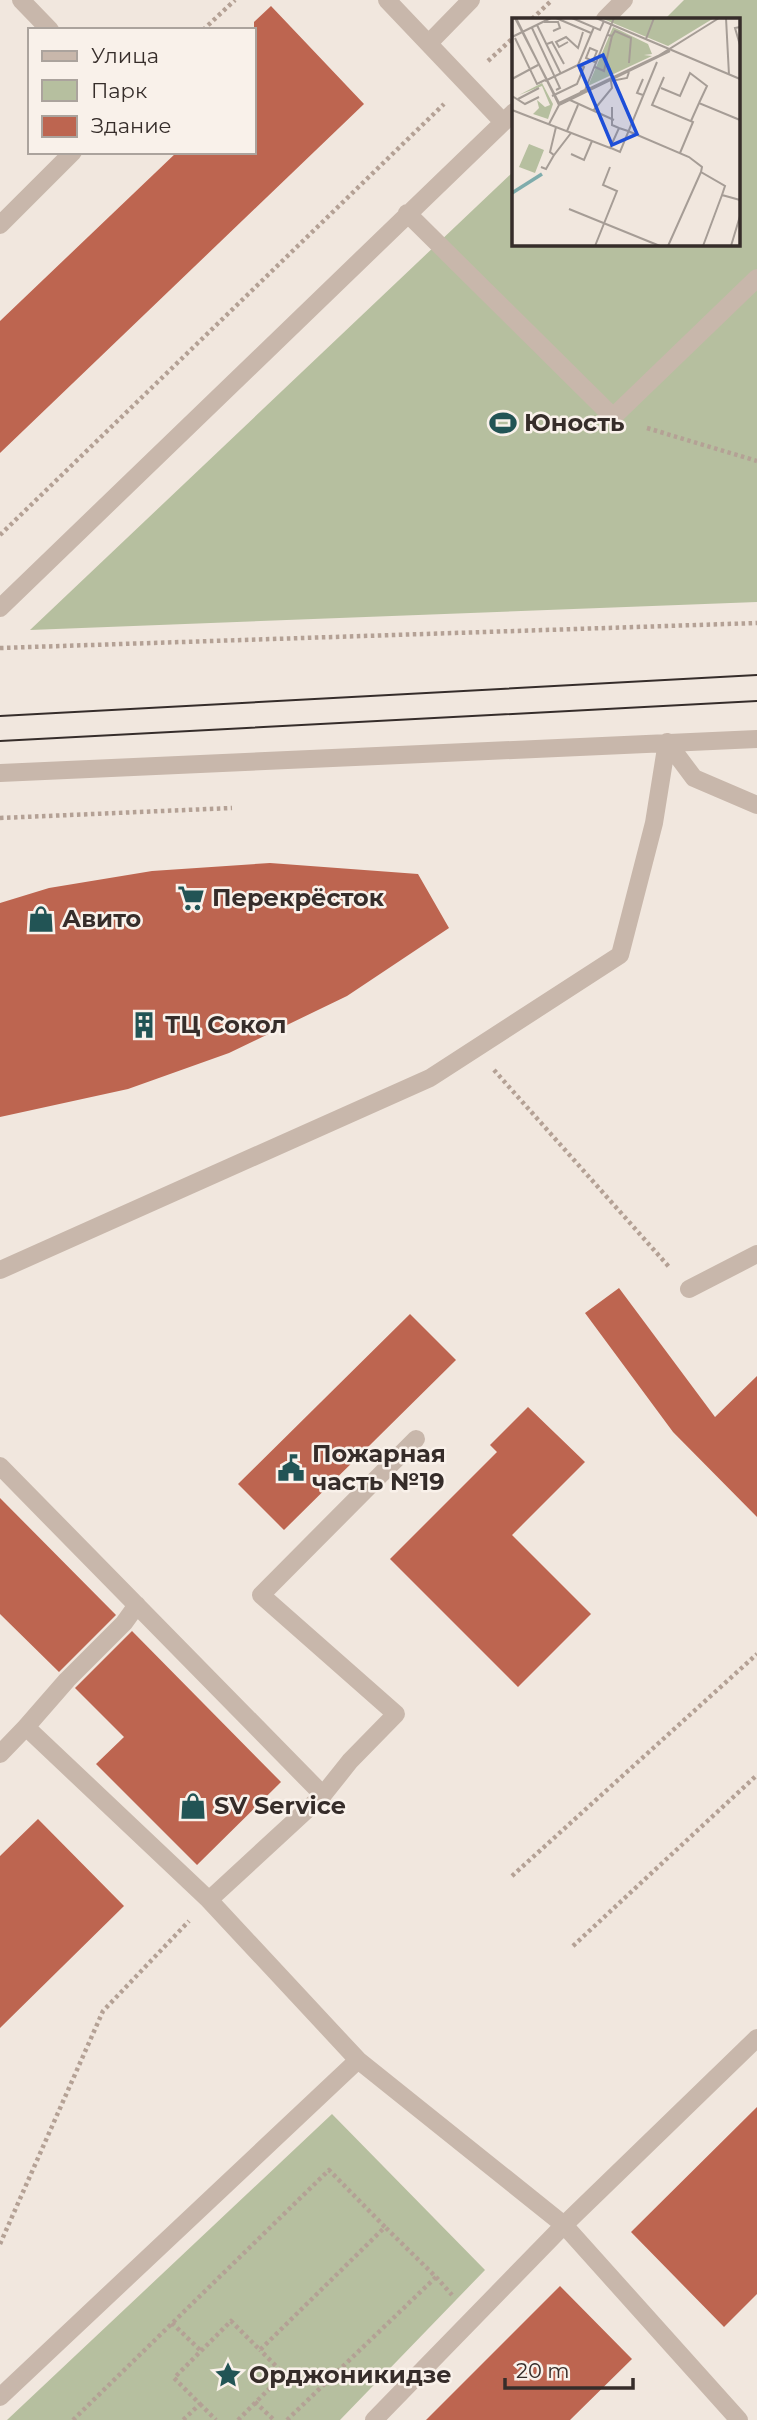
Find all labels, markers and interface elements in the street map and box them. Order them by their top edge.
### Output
inset map [512,18,740,245]
legend [28,28,256,154]
text: Улица [91,43,159,68]
text: Парк [91,78,147,103]
text: Здание [91,113,172,138]
sports icon: Юность [488,408,518,438]
place label: Юность [524,408,625,437]
supermarket icon: Перекрёсток [176,883,206,913]
place label: Перекрёсток [212,883,385,912]
shop icon: Авито [26,904,56,934]
place label: Авито [62,904,141,933]
building icon: ТЦ Сокол [129,1010,159,1040]
place label: ТЦ Сокол [165,1010,286,1039]
place label: Пожарная часть №19 [312,1439,446,1496]
public building icon: Пожарная часть №19 [276,1453,306,1483]
shop icon: SV Service [178,1791,208,1821]
place label: SV Service [214,1791,346,1820]
scale bar [505,2346,633,2390]
text: 20 m [516,2358,570,2383]
place icon: Орджоникидзе [213,2360,243,2390]
place label: Орджоникидзе [249,2360,452,2389]

